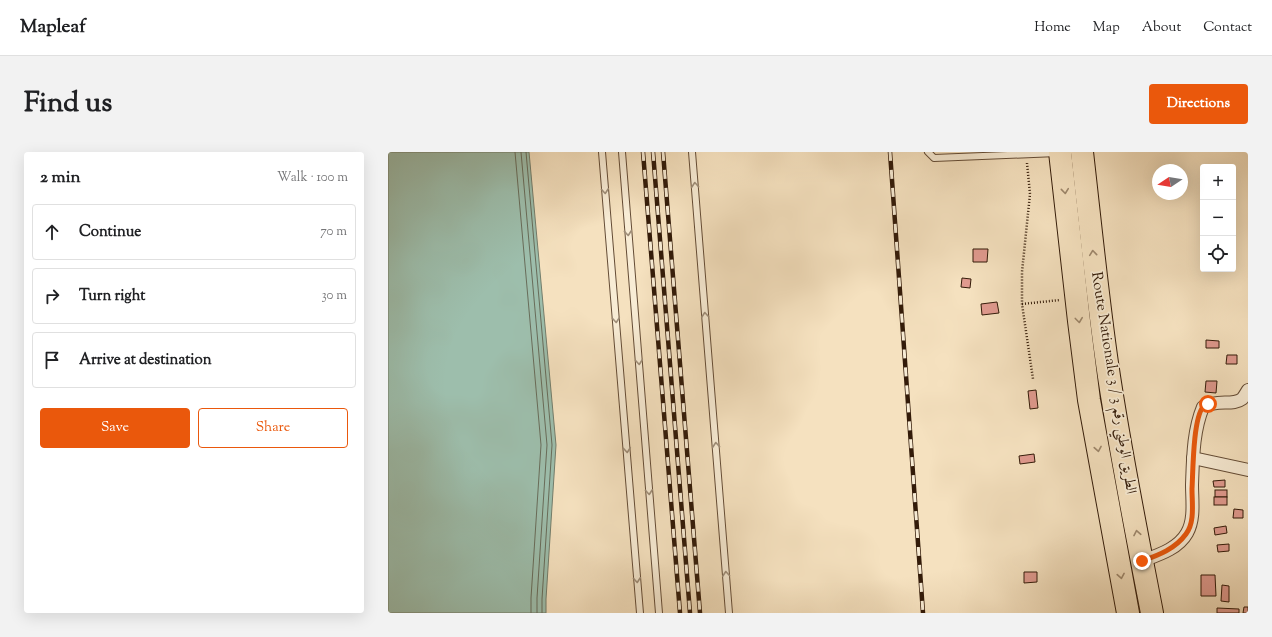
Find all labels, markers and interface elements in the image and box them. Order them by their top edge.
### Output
text: Mapleaf [20,14,86,41]
text: Home [1034,18,1071,38]
text: Map [1093,18,1120,38]
text: About [1142,18,1181,38]
text: Contact [1203,18,1252,38]
text: Find us [24,84,112,124]
button: Directions [1149,84,1248,124]
north arrow [1152,164,1188,200]
map controls [1200,164,1236,272]
button: + [1200,164,1236,200]
text: 2 min [40,166,81,190]
text: Walk · 100 m [277,169,348,187]
one-way arrow [690,182,699,188]
one-way arrow [601,188,610,194]
one-way arrow [1060,188,1069,194]
button: − [1200,200,1236,236]
icon: ahead [41,221,63,243]
text: Continue [79,222,141,243]
text: 70 m [320,223,347,241]
one-way arrow [624,230,633,236]
button: locate [1200,236,1236,272]
one-way arrow [1089,250,1098,256]
street label: Route Nationale 3 / الطريق الوطني رقم 3 [1083,270,1141,496]
icon: right [41,285,63,307]
text: Turn right [79,286,145,307]
text: 30 m [321,287,347,305]
one-way arrow [701,312,710,318]
one-way arrow [611,317,620,323]
one-way arrow [1074,317,1083,323]
icon: arrive [41,349,63,371]
text: Arrive at destination [79,350,212,371]
one-way arrow [634,359,643,365]
route start [1199,395,1217,413]
button: Save [40,408,190,448]
button: Share [198,408,348,448]
one-way arrow [711,442,720,448]
one-way arrow [1093,445,1102,452]
one-way arrow [622,447,631,453]
one-way arrow [644,489,653,495]
one-way arrow [1133,530,1141,537]
route end [1133,552,1151,570]
one-way arrow [722,571,731,577]
one-way arrow [1117,573,1125,580]
one-way arrow [633,577,642,583]

